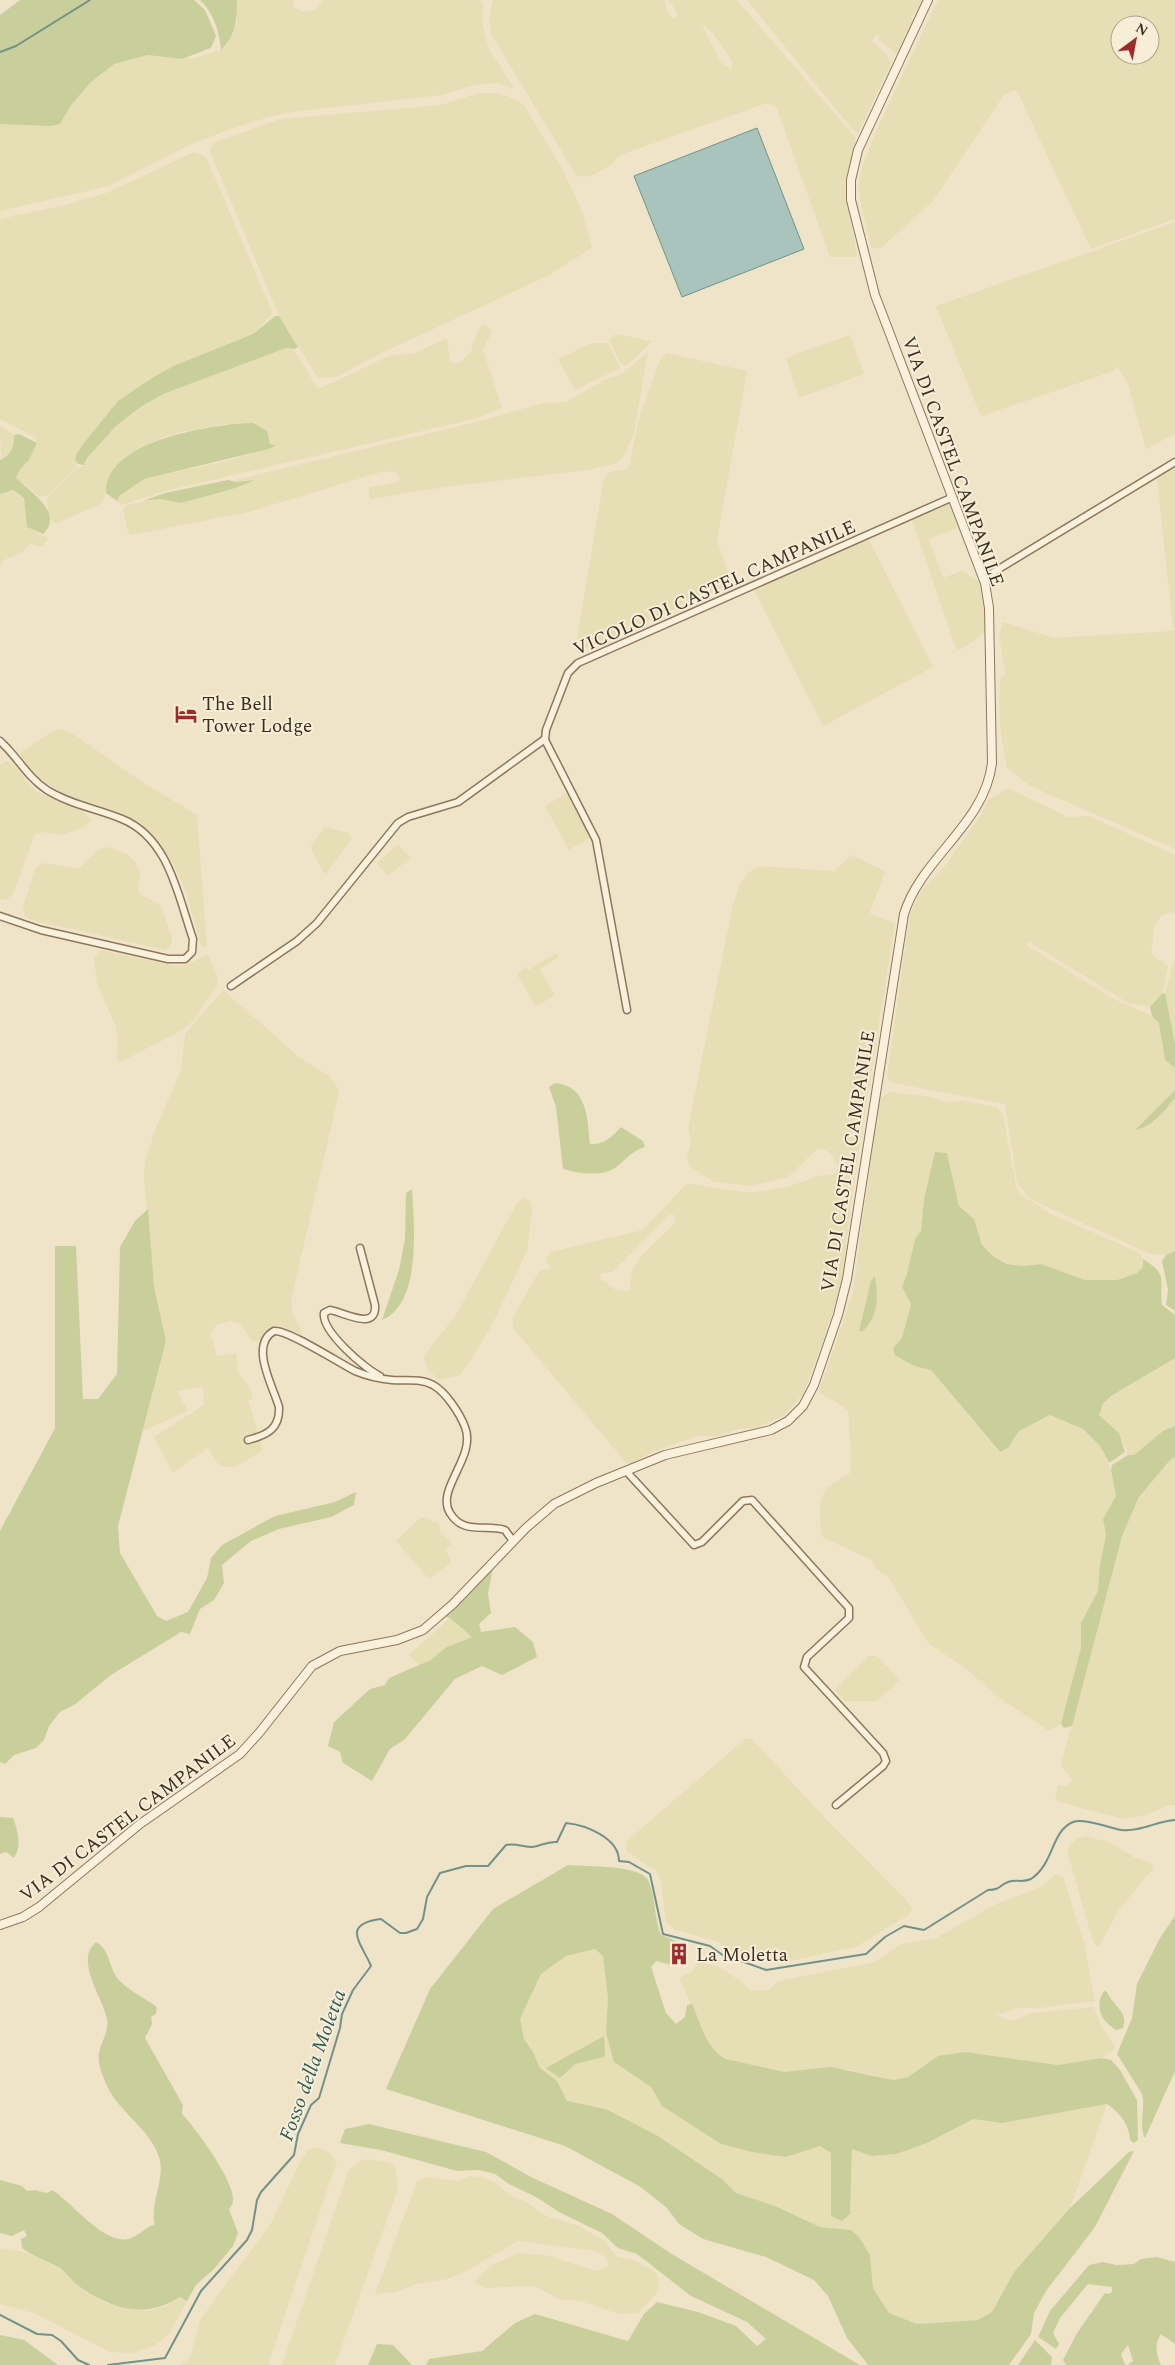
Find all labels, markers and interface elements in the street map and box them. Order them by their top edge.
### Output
north arrow [1110,15,1160,65]
text: N [1131,17,1152,41]
street label: VIA DI CASTEL CAMPANILE [894,332,1011,591]
street label: VICOLO DI CASTEL CAMPANILE [569,513,861,664]
place label: The Bell Tower Lodge [202,690,312,741]
hotel icon: The Bell Tower Lodge [173,701,199,727]
street label: VIA DI CASTEL CAMPANILE [813,1028,883,1294]
street label: VIA DI CASTEL CAMPANILE [14,1727,242,1909]
building icon: La Moletta [666,1941,692,1967]
place label: La Moletta [696,1941,789,1970]
water label: Fosso della Moletta [272,1985,354,2145]

